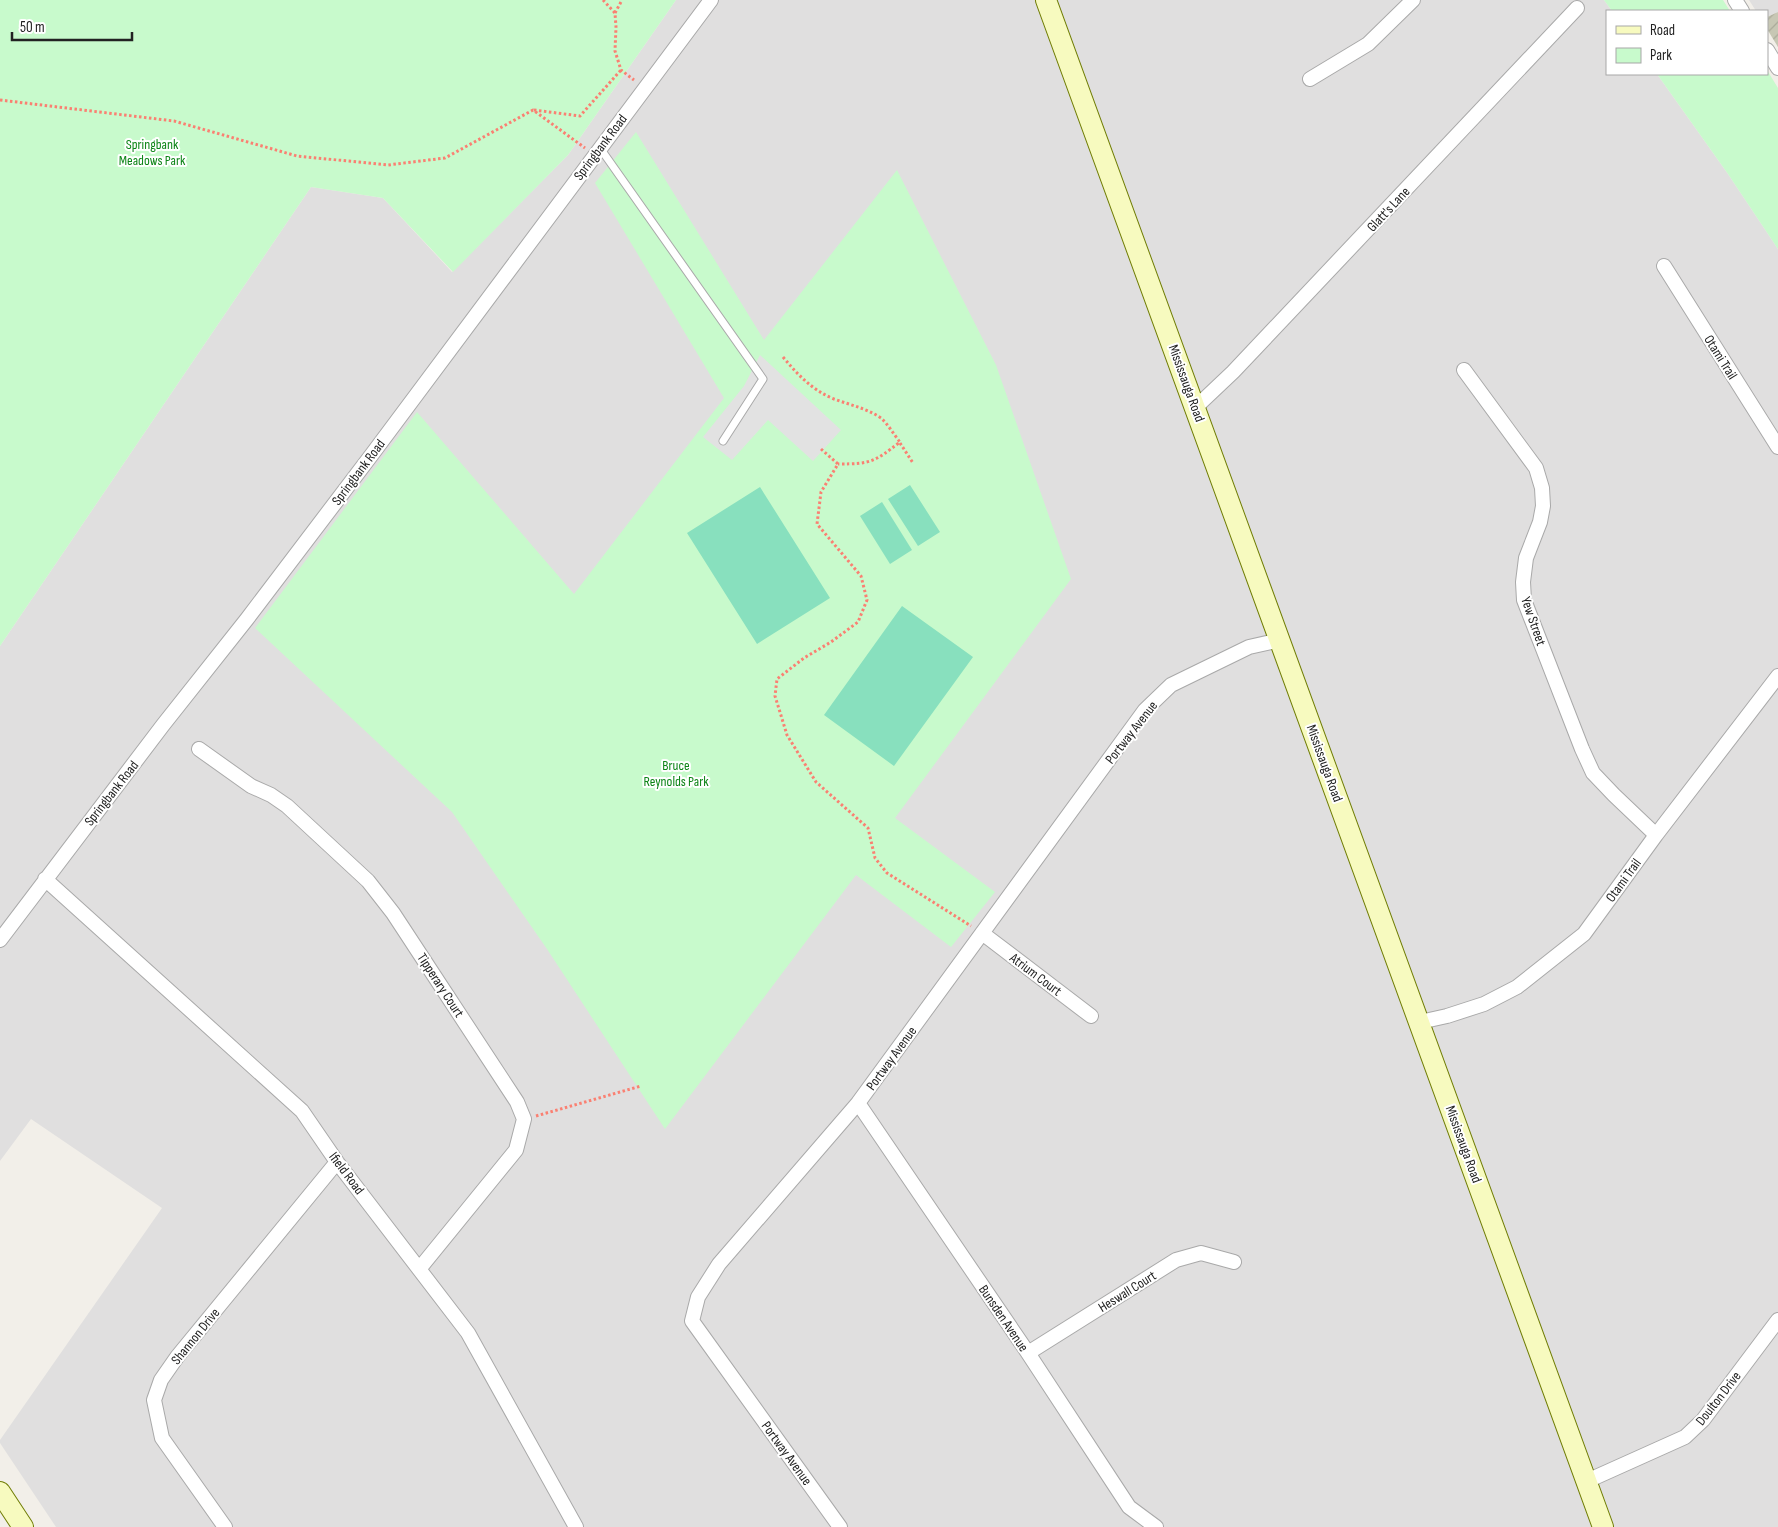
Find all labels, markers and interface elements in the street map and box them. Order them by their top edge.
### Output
scale bar [12,10,132,42]
legend [1606,10,1768,75]
text: 50 m [20,18,45,37]
text: Road [1650,21,1675,40]
text: Park [1650,46,1672,65]
street label: Springbank Road [570,111,631,184]
park label: Springbank Meadows Park [119,136,186,169]
street label: Glatt's Lane [1363,183,1413,235]
street label: Otami Trail [1700,332,1741,383]
street label: Mississauga Road [1165,342,1208,424]
street label: Springbank Road [328,436,389,509]
street label: Yew Street [1517,595,1550,648]
street label: Portway Avenue [1102,698,1161,767]
street label: Mississauga Road [1303,722,1346,804]
street label: Springbank Road [81,757,142,829]
park label: Bruce Reynolds Park [643,757,709,790]
street label: Otami Trail [1602,855,1645,905]
street label: Atrium Court [1006,949,1065,999]
street label: Tipperary Court [414,950,468,1021]
street label: Portway Avenue [862,1023,920,1094]
street label: Mississauga Road [1442,1103,1485,1185]
street label: Ifield Road [325,1149,368,1198]
street label: Heswall Court [1095,1267,1159,1316]
street label: Bunsden Avenue [975,1282,1032,1355]
street label: Shannon Drive [167,1305,223,1368]
street label: Doulton Drive [1692,1368,1745,1429]
street label: Portway Avenue [758,1418,816,1489]

